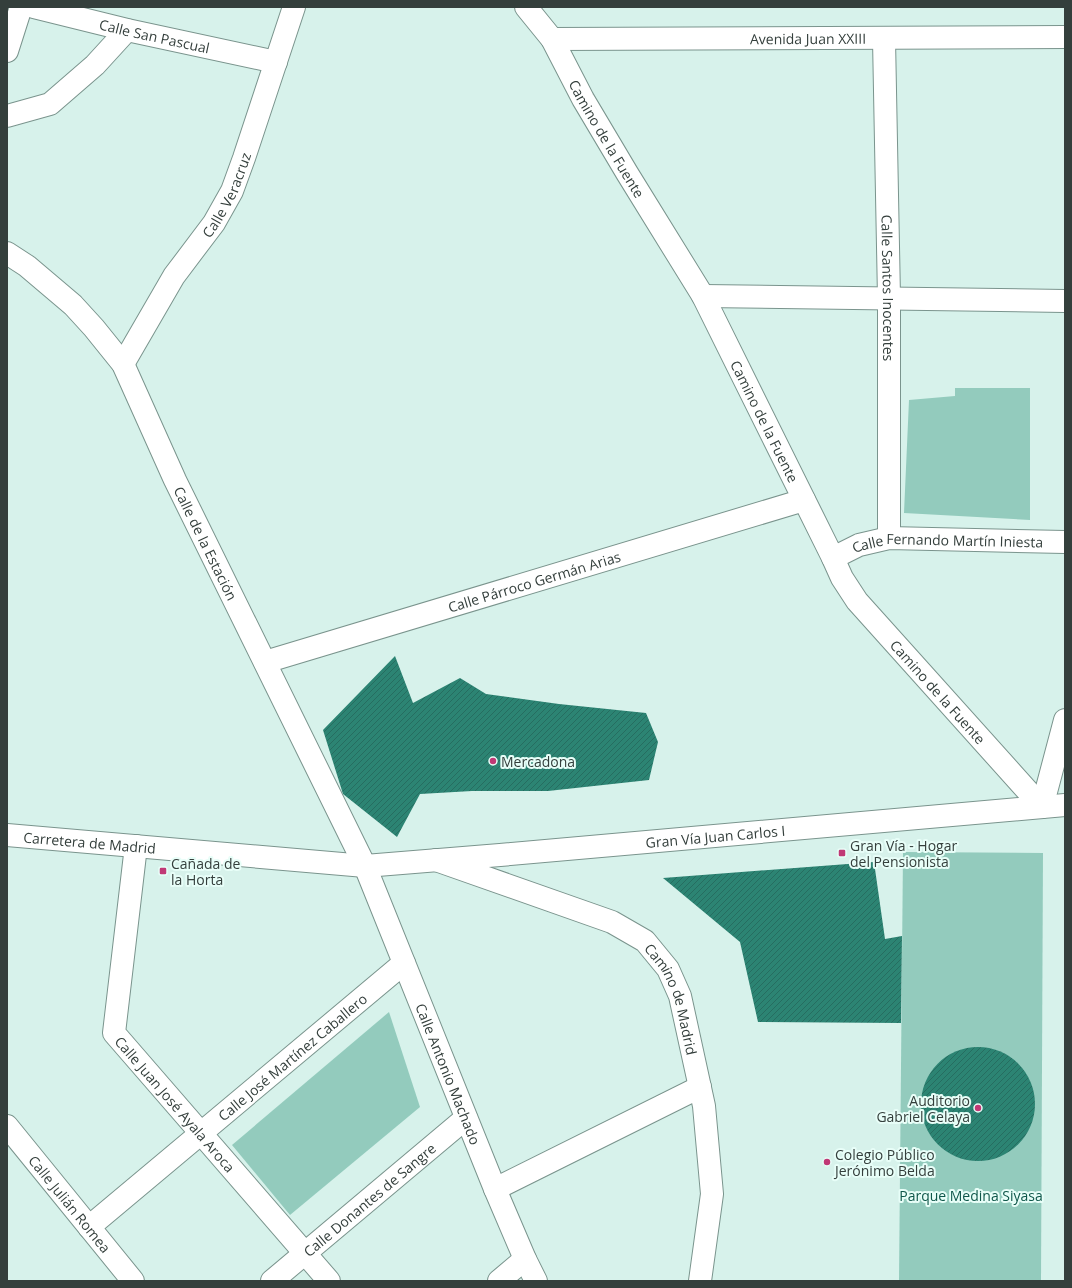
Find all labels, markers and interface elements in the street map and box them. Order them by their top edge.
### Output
street label: Calle San Pascual [98,14,212,57]
street label: Avenida Juan XXIII [750,28,866,48]
street label: Camino de la Fuente [565,76,649,201]
street label: Calle Veracruz [197,150,255,241]
street label: Calle Santos Inocentes [878,214,899,362]
street label: Camino de la Fuente [727,357,803,485]
street label: Calle de la Estación [170,483,242,603]
street label: Calle Fernando Martín Iniesta [848,528,1043,557]
street label: Calle Párroco Germán Arias [445,546,623,616]
street label: Camino de la Fuente [886,635,990,748]
place label: Mercadona [501,752,575,771]
marker: Mercadona [488,756,498,766]
street label: Gran Vía Juan Carlos I [645,820,786,852]
street label: Carretera de Madrid [23,827,157,857]
place label: Gran Vía - Hogar del Pensionista [850,836,957,871]
marker: Gran Vía - Hogar del Pensionista [837,848,847,858]
place label: Cañada de la Horta [171,854,241,889]
marker: Cañada de la Horta [158,866,168,876]
street label: Camino de Madrid [641,939,702,1057]
street label: Calle José Martínez Caballero [214,989,371,1125]
street label: Calle Antonio Machado [412,1000,486,1147]
street label: Calle Juan José Ayala Aroca [111,1032,240,1176]
place label: Auditorio Gabriel Celaya [876,1091,970,1126]
marker: Auditorio Gabriel Celaya [973,1103,983,1113]
street label: Calle Donantes de Sangre [299,1138,440,1260]
place label: Colegio Público Jerónimo Belda [833,1145,935,1180]
street label: Calle Julián Romea [25,1151,115,1256]
marker: Colegio Público Jerónimo Belda [822,1157,832,1167]
park label: Parque Medina Siyasa [899,1186,1043,1205]

